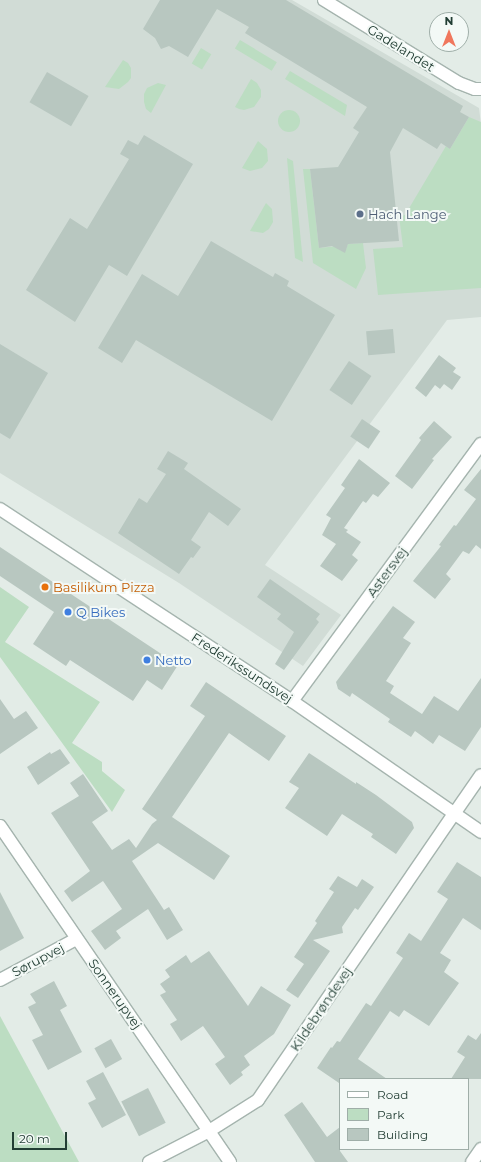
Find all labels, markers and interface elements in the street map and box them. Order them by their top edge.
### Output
north arrow [429,12,469,52]
text: N [445,14,453,28]
street label: Gadelandet [365,21,437,75]
place label: Hach Lange [368,206,447,222]
marker: Hach Lange [355,209,365,219]
street label: Astersvej [364,544,410,600]
place label: Basilikum Pizza [53,579,155,595]
marker: Basilikum Pizza [40,582,50,592]
place label: Q Bikes [76,604,125,620]
marker: Q Bikes [63,607,73,617]
street label: Frederikssundsvej [189,630,295,706]
place label: Netto [155,652,192,668]
marker: Netto [142,655,152,665]
street label: Sørupvej [9,940,67,980]
street label: Sonnerupvej [85,956,145,1032]
street label: Kildebrøndevej [287,964,355,1054]
legend [339,1078,469,1150]
text: Road [377,1087,408,1102]
text: Park [377,1107,404,1122]
scale bar [14,1124,69,1150]
text: Building [377,1127,428,1142]
text: 20 m [19,1131,50,1146]

